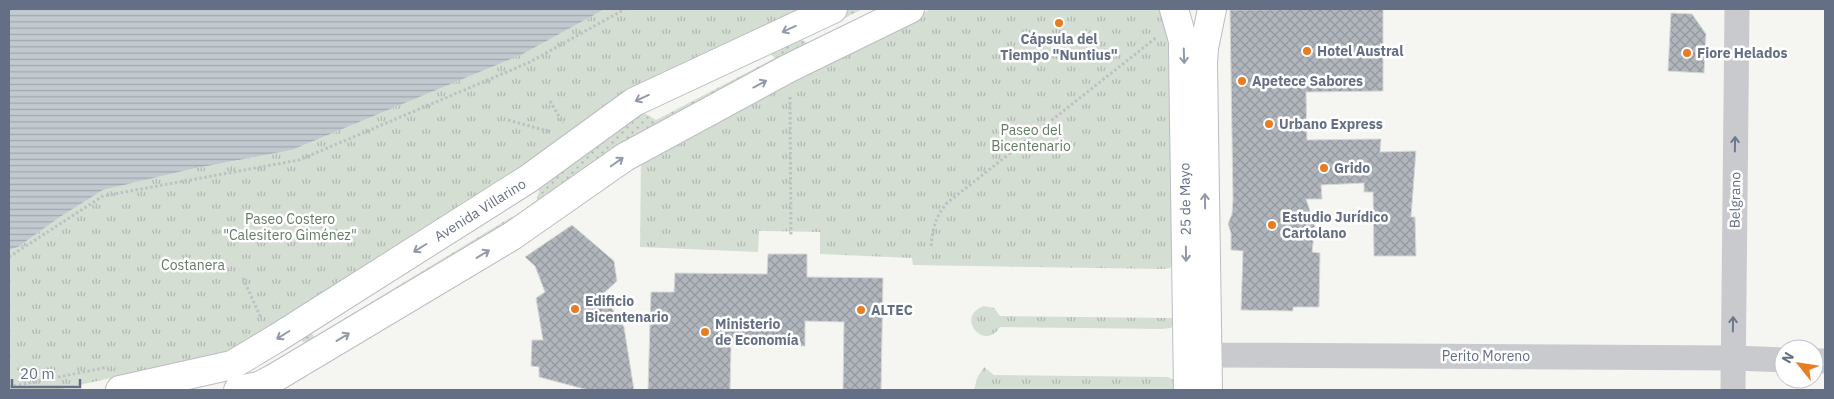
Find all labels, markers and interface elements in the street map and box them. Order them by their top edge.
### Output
marker: Cápsula del Tiempo "Nuntius" [1053,17,1065,29]
one-way arrow [782,25,797,35]
place label: Cápsula del Tiempo "Nuntius" [1000,30,1118,64]
place label: Hotel Austral [1317,42,1404,60]
place label: Fiore Helados [1697,44,1788,62]
marker: Hotel Austral [1301,45,1313,57]
marker: Fiore Helados [1681,47,1693,59]
one-way arrow [1179,48,1188,64]
place label: Apetece Sabores [1252,72,1363,90]
marker: Apetece Sabores [1236,75,1248,87]
one-way arrow [752,79,767,89]
one-way arrow [635,94,650,104]
place label: Urbano Express [1279,115,1383,133]
marker: Urbano Express [1263,118,1275,130]
park label: Paseo del Bicentenario [991,121,1071,155]
one-way arrow [1730,136,1740,152]
one-way arrow [610,157,624,167]
place label: Grido [1334,159,1370,177]
street label: 25 de Mayo [1175,162,1195,236]
marker: Grido [1318,162,1330,174]
street label: Belgrano [1726,172,1744,228]
street label: Avenida Villarino [431,174,529,245]
one-way arrow [1200,193,1210,210]
place label: Estudio Jurídico Cartolano [1282,208,1388,242]
park label: Paseo Costero "Calesitero Giménez" [223,210,357,244]
marker: Estudio Jurídico Cartolano [1266,219,1278,231]
one-way arrow [413,242,427,253]
one-way arrow [1181,246,1191,262]
one-way arrow [475,248,489,258]
park label: Costanera [161,256,225,274]
place label: Edificio Bicentenario [585,292,669,326]
place label: ALTEC [871,301,913,319]
marker: Edificio Bicentenario [569,303,581,315]
marker: ALTEC [855,304,867,316]
place label: Ministerio de Economía [715,315,799,349]
one-way arrow [1728,316,1738,332]
marker: Ministerio de Economía [699,326,711,338]
one-way arrow [276,330,290,340]
one-way arrow [336,332,350,342]
north arrow [1774,339,1824,389]
street label: Perito Moreno [1442,347,1530,365]
text: N [1777,349,1798,366]
scale bar [12,356,80,388]
text: 20 m [20,364,55,383]

